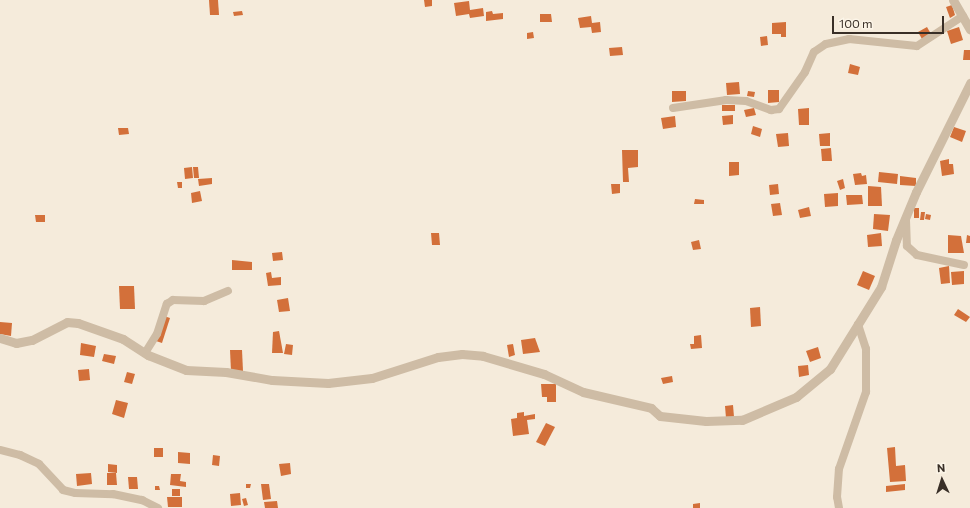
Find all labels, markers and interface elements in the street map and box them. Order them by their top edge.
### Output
scale bar [834,8,946,34]
text: 100 m [839,16,873,30]
north arrow [922,460,962,500]
text: N [937,461,946,474]

